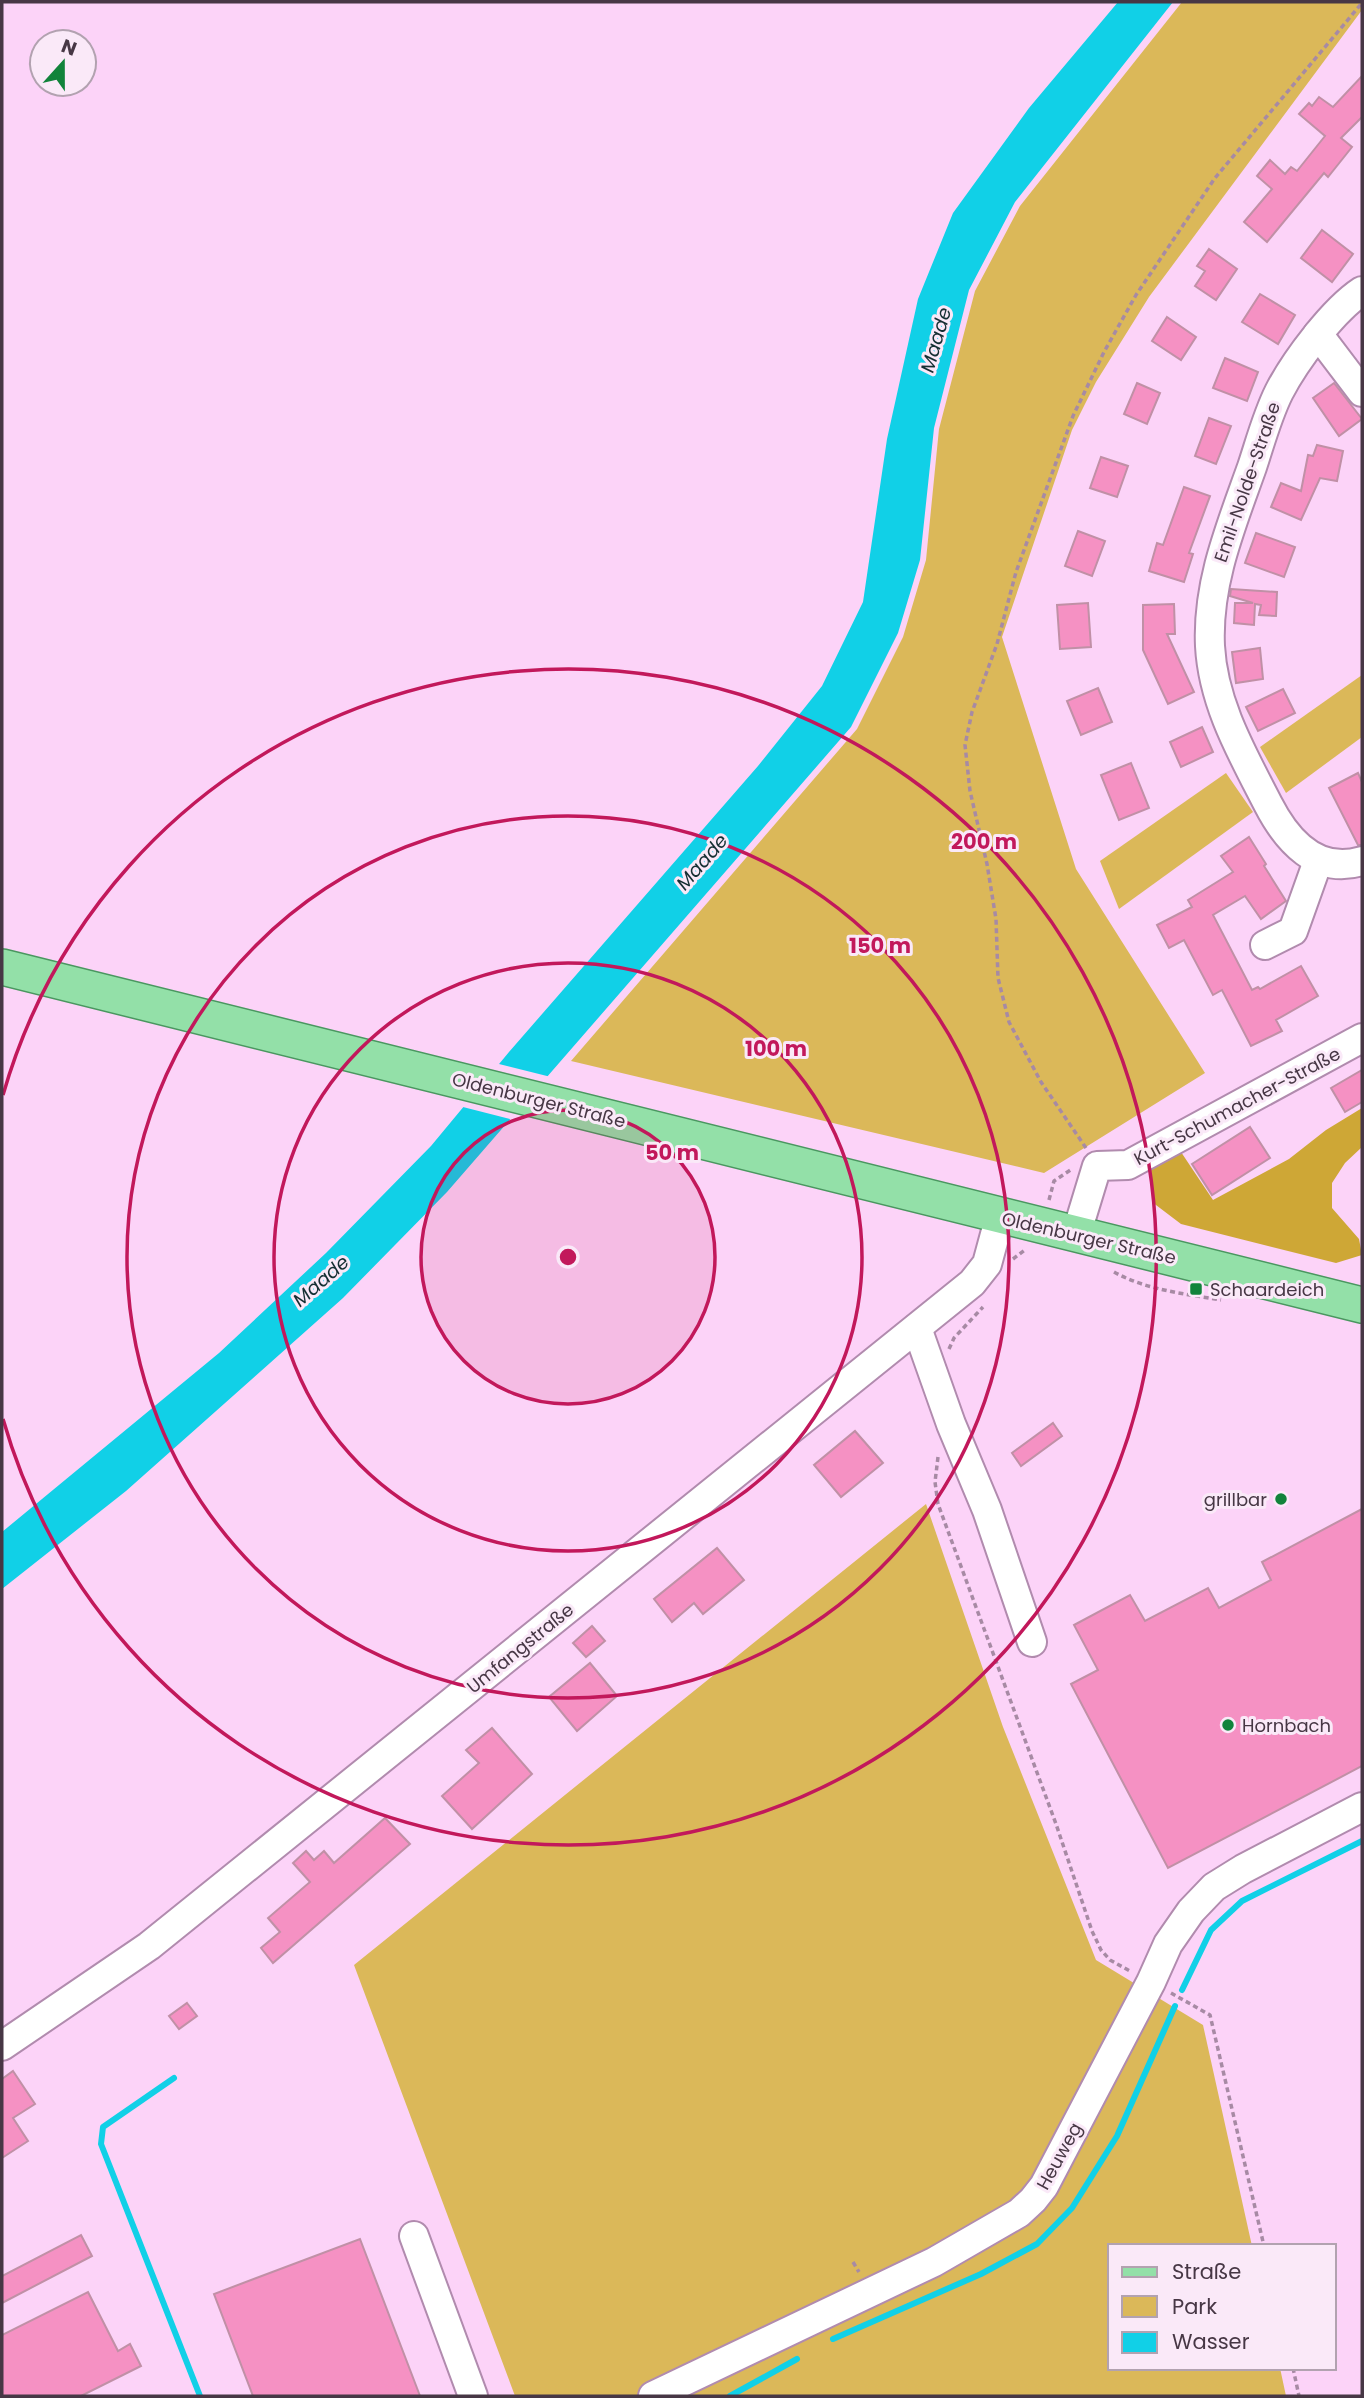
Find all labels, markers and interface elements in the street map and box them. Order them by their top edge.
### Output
north arrow [28,28,98,98]
text: N [57,32,80,63]
water label: Maade [914,304,958,376]
street label: Emil-Nolde-Straße [1208,399,1286,565]
text: 200 m [951,827,1017,856]
water label: Maade [670,828,734,896]
text: 150 m [849,931,911,960]
text: 100 m [745,1034,807,1063]
street label: Kurt-Schumacher-Straße [1129,1041,1345,1171]
street label: Oldenburger Straße [450,1066,628,1134]
text: 50 m [645,1138,699,1167]
street label: Oldenburger Straße [999,1206,1179,1270]
centre of rings [556,1245,580,1269]
water label: Maade [287,1249,355,1313]
place label: Schaardeich [1210,1277,1324,1302]
marker: Schaardeich [1188,1281,1204,1297]
place label: grillbar [1204,1487,1267,1512]
marker: grillbar [1273,1491,1289,1507]
street label: Umfangstraße [461,1597,579,1699]
place label: Hornbach [1242,1713,1331,1738]
marker: Hornbach [1220,1717,1236,1733]
street label: Heuweg [1030,2118,1088,2194]
legend [1108,2244,1336,2370]
text: Straße [1172,2257,1241,2286]
text: Park [1172,2292,1217,2321]
text: Wasser [1172,2327,1250,2356]

